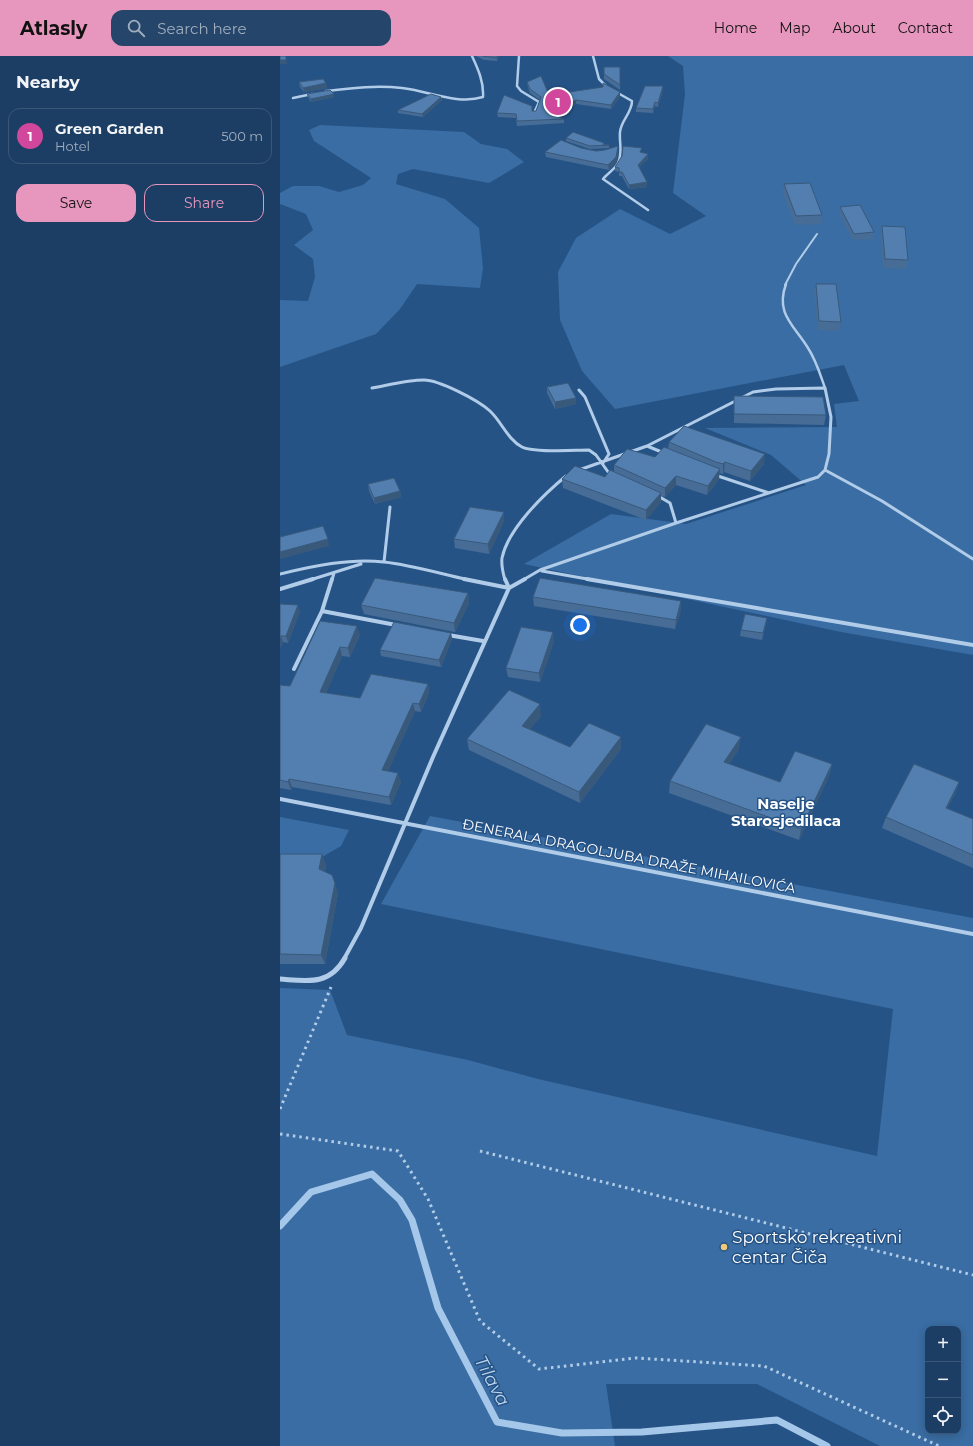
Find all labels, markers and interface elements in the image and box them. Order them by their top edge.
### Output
search box [111,10,391,46]
text: Atlasly [20,17,87,40]
icon: search [125,17,147,39]
text: Search here [157,19,247,38]
text: Home [714,19,757,37]
text: Map [779,19,810,37]
text: About [832,19,876,37]
text: Contact [898,19,953,37]
text: Nearby [16,72,80,92]
pin: 1 [545,87,571,117]
text: Green Garden [55,119,164,138]
text: 1 [27,128,33,144]
text: 500 m [221,128,263,144]
text: Hotel [55,138,90,154]
button: Save [16,184,136,222]
button: Share [144,184,264,222]
your location [570,615,590,635]
district label: Naselje Starosjedilaca [731,794,841,830]
street label: ĐENERALA DRAGOLJUBA DRAŽE MIHAILOVIĆA [461,815,798,897]
place label: Sportsko rekreativni centar Čiča [732,1227,902,1267]
marker: Sportsko rekreativni centar Čiča [719,1242,729,1252]
map controls [925,1326,961,1434]
button: + [925,1326,961,1362]
water label: Tilava [470,1352,514,1410]
button: − [925,1362,961,1398]
button: locate [925,1398,961,1434]

